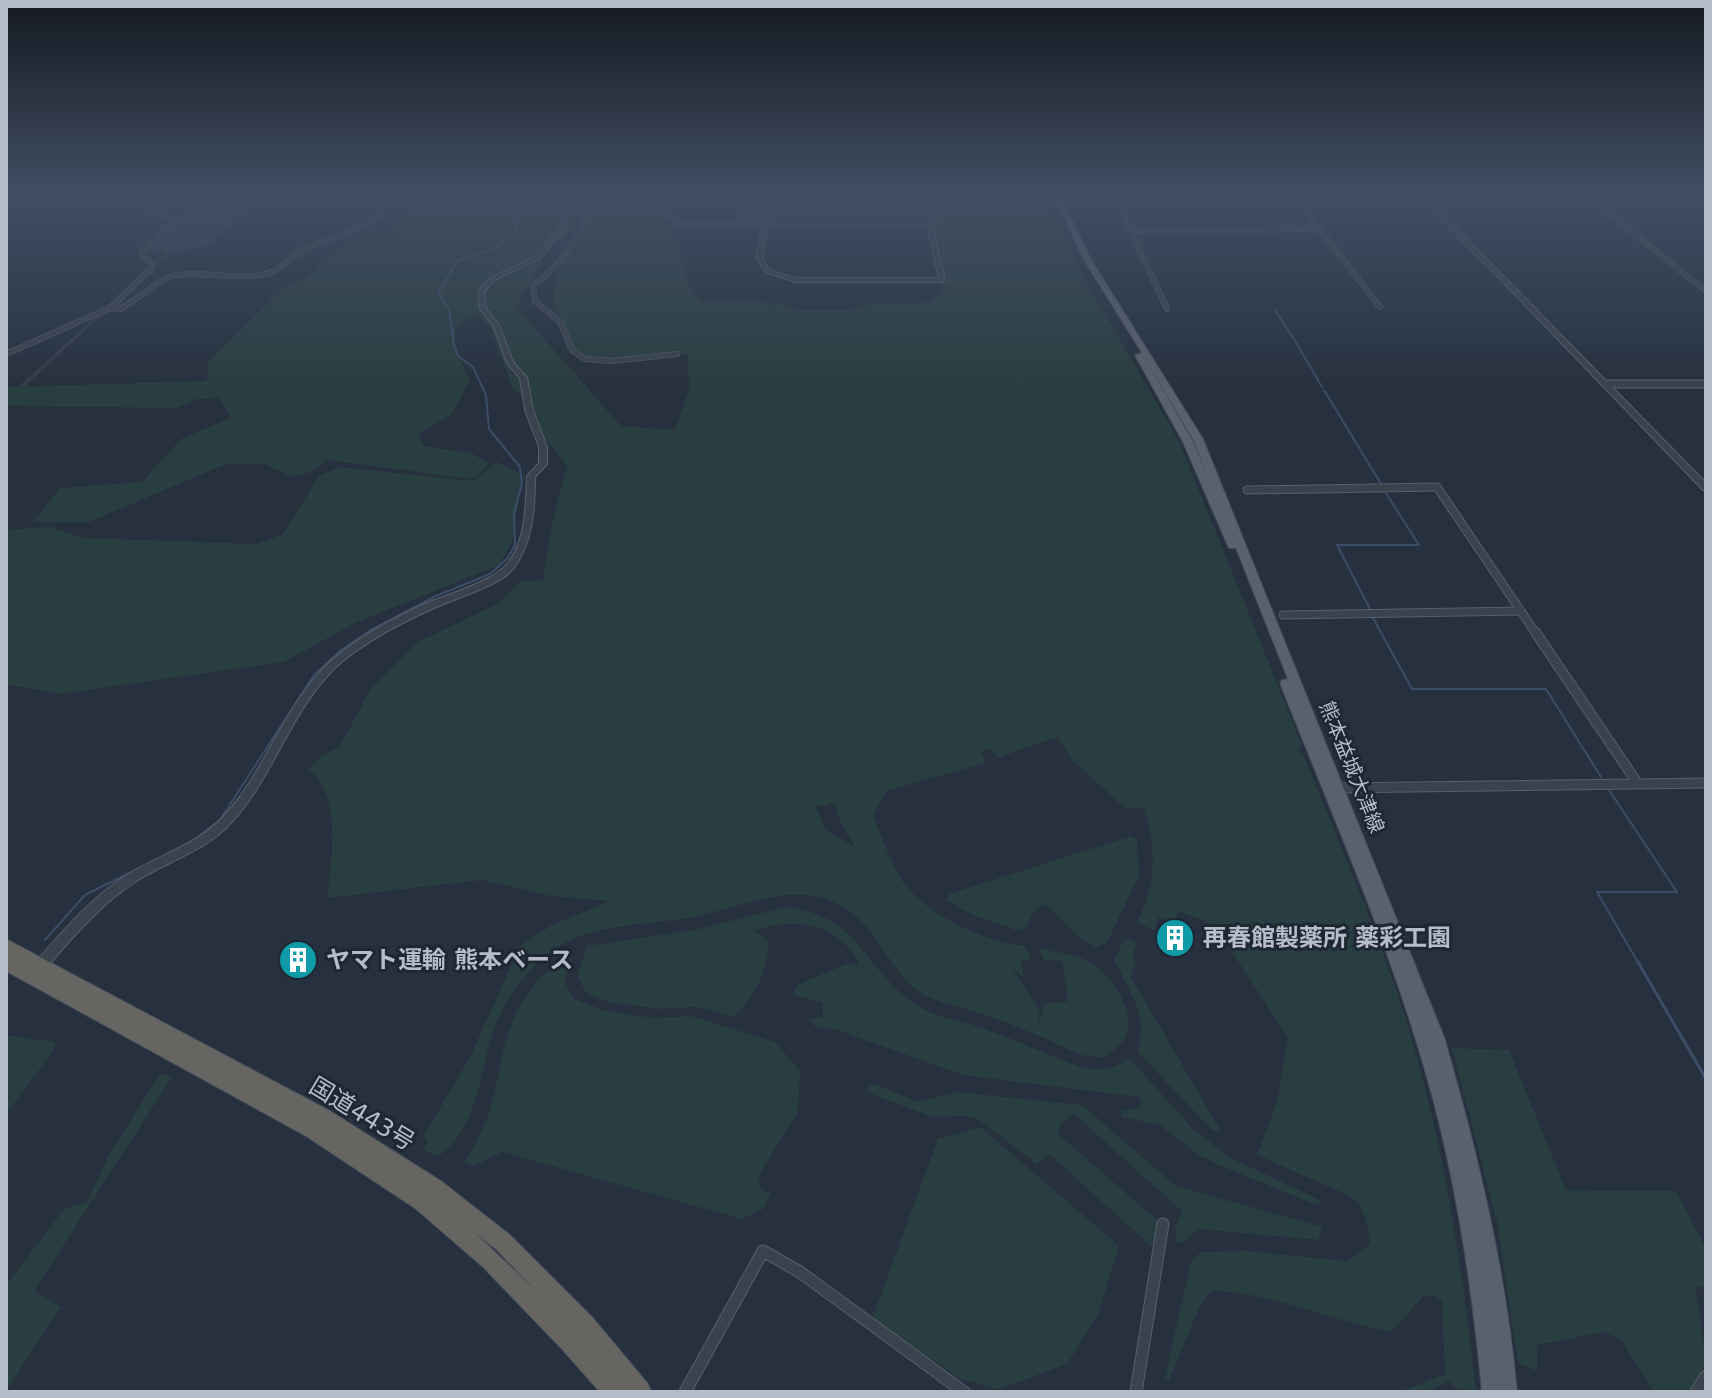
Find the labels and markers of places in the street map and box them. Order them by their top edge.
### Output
building icon: 再春館製薬所 薬彩工園 [1154,917,1196,959]
place label: 再春館製薬所 薬彩工園 [1203,924,1451,952]
building icon: ヤマト運輸 熊本ベース [277,939,319,981]
place label: ヤマト運輸 熊本ベース [326,946,573,974]

